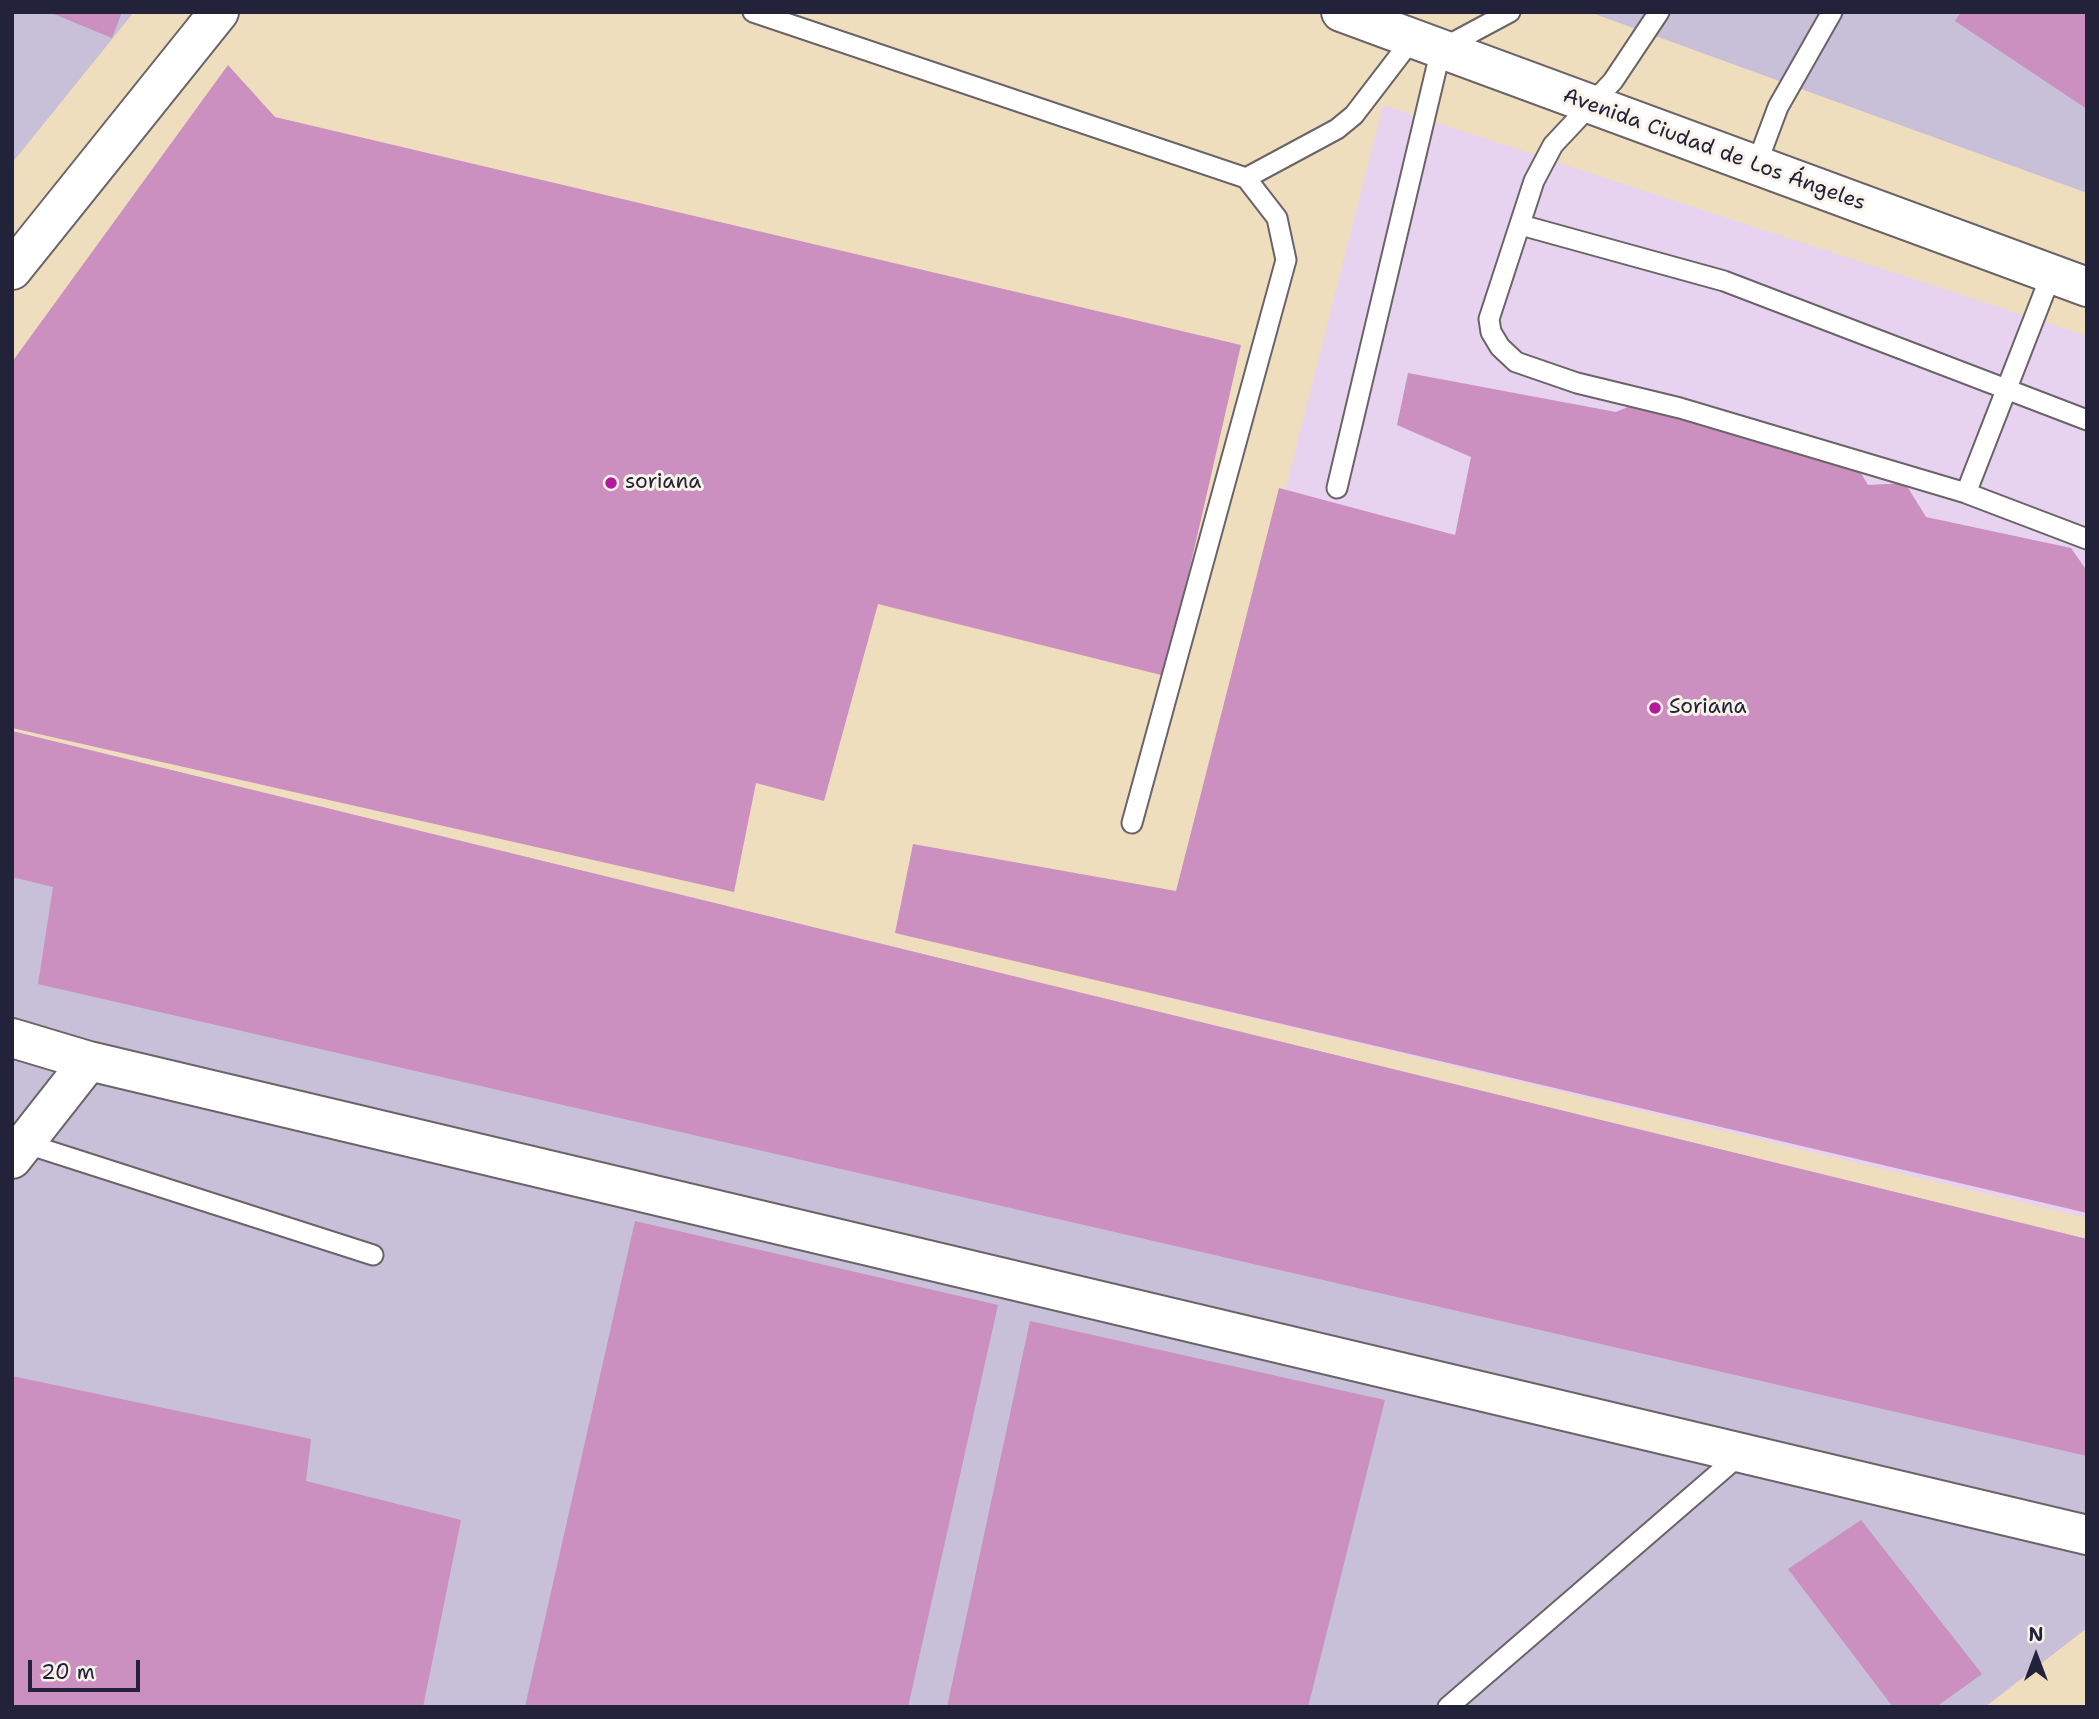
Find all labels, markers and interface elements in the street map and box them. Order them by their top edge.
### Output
street label: Avenida Ciudad de Los Ángeles [1559,83,1869,217]
place label: soriana [625,470,701,496]
marker: soriana [603,475,619,491]
place label: Soriana [1669,695,1747,721]
marker: Soriana [1647,700,1663,716]
north arrow [2001,1621,2071,1691]
text: N [2028,1622,2044,1647]
scale bar [32,1646,144,1690]
text: 20 m [41,1658,95,1686]

